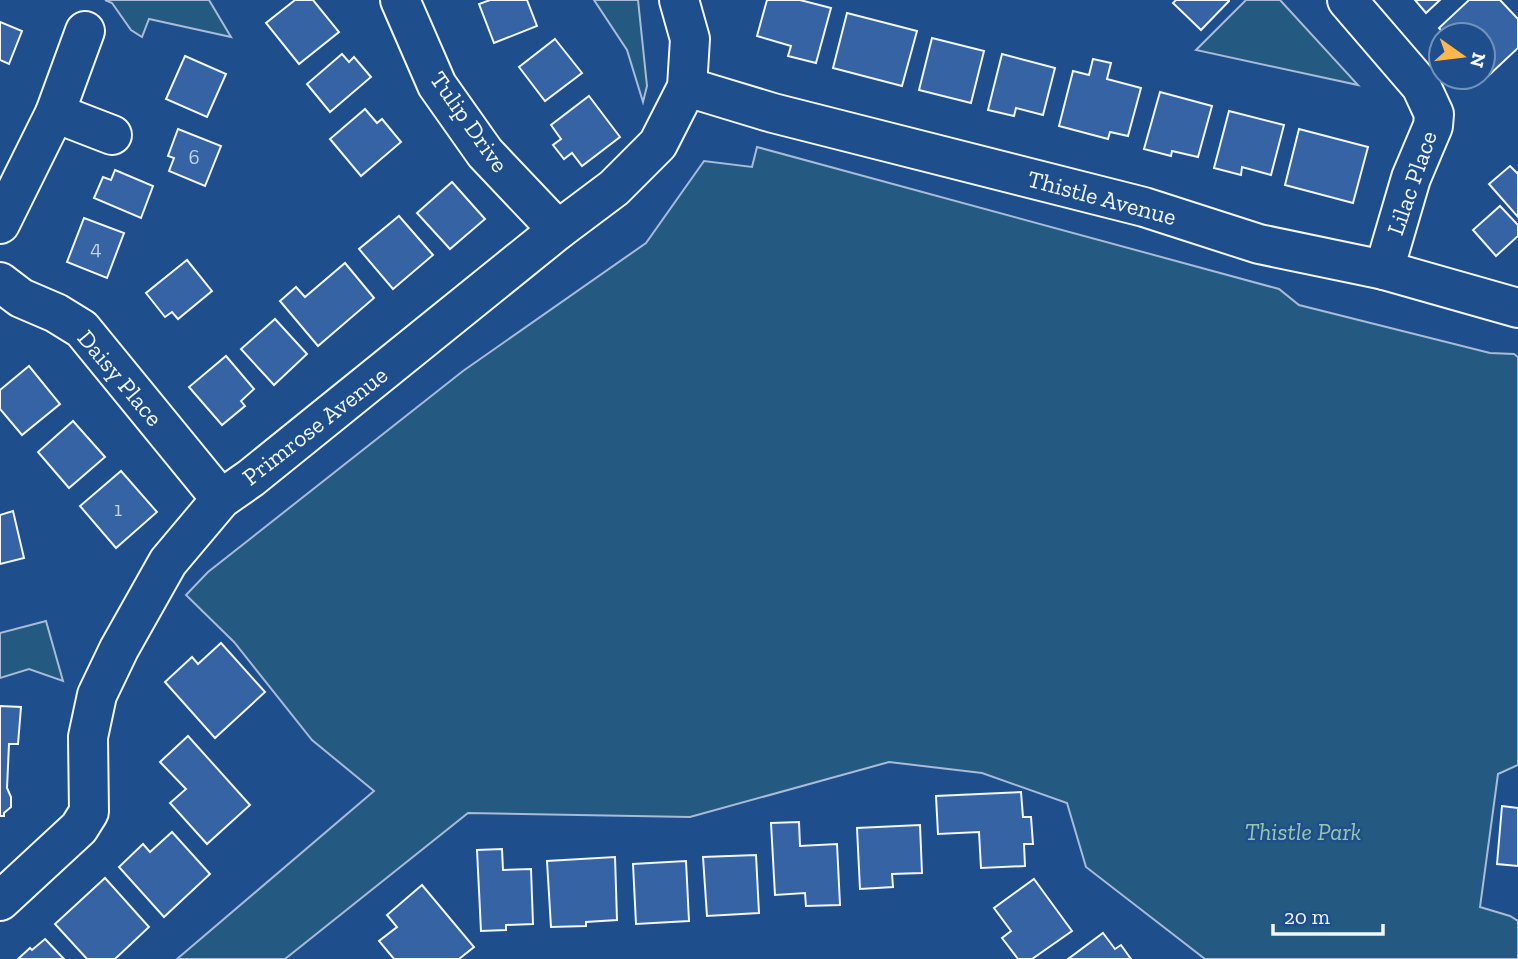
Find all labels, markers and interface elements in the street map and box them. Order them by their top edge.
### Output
north arrow [1427,21,1497,91]
text: N [1465,50,1491,70]
street label: Tulip Drive [424,66,515,178]
street label: Lilac Place [1380,127,1443,239]
house number: 6 [188,144,200,169]
street label: Thistle Avenue [1025,164,1180,231]
house number: 4 [90,235,102,260]
street label: Daisy Place [72,324,169,432]
street label: Primrose Avenue [236,360,393,491]
house number: 1 [114,496,122,521]
park label: Thistle Park [1245,817,1362,846]
scale bar [1273,892,1383,936]
text: 20 m [1284,904,1330,929]

